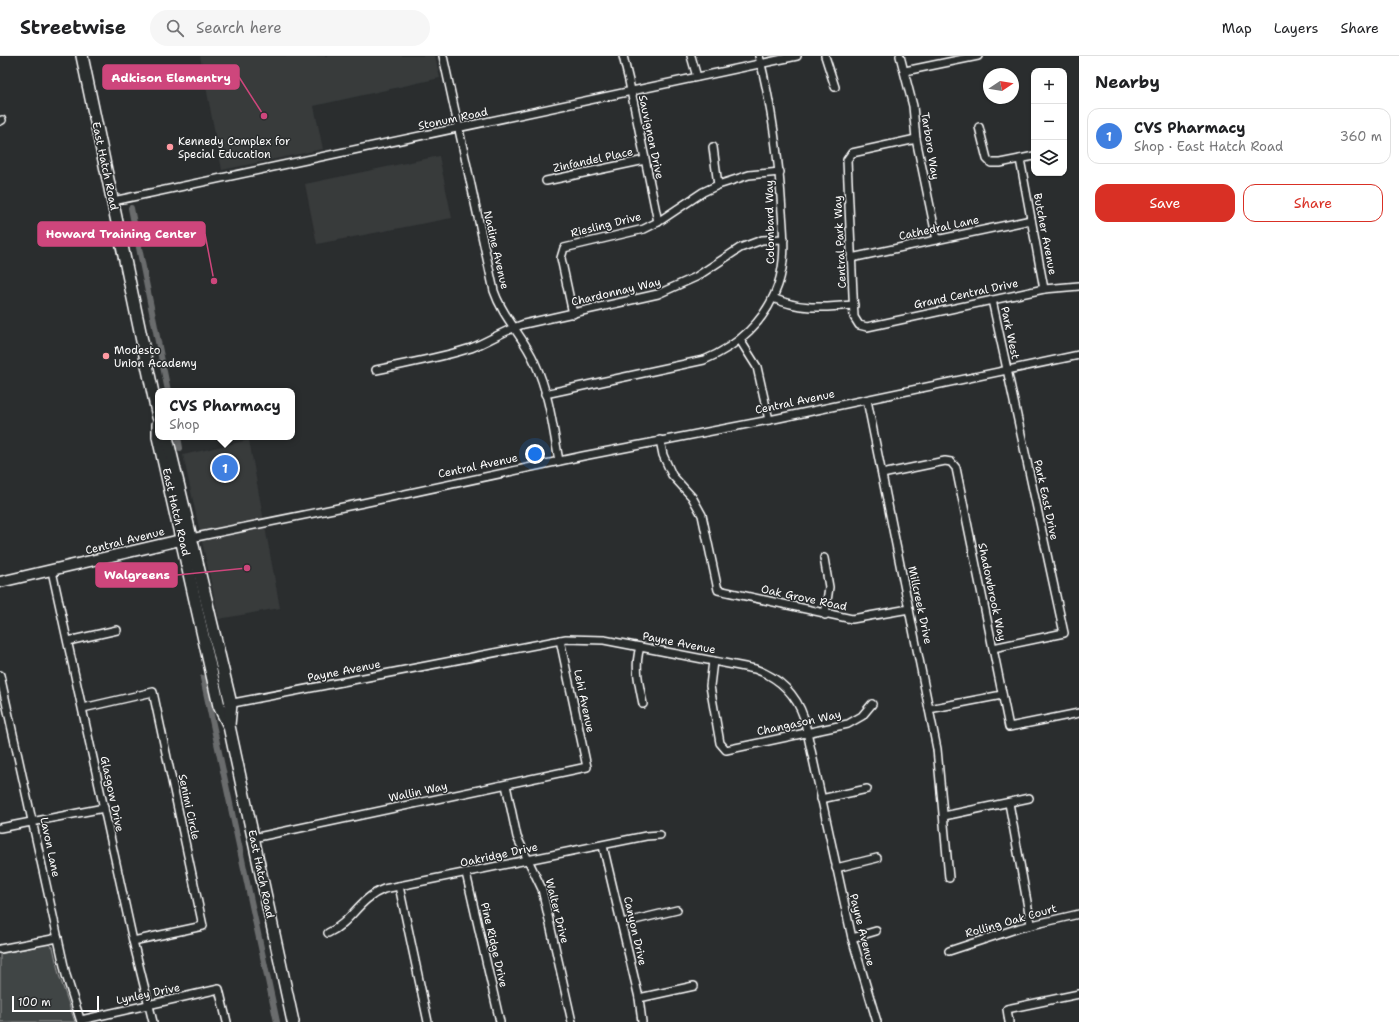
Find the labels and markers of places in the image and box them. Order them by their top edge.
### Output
callout: Adkison Elementry [103,65,239,89]
place label: Kennedy Complex for Special Education [178,134,290,162]
marker: Kennedy Complex for Special Education [165,142,175,152]
callout: Howard Training Center [38,222,205,246]
place label: Modesto Union Academy [114,343,197,371]
marker: Modesto Union Academy [101,351,111,361]
pin: 1 [212,453,238,483]
callout: Walgreens [96,563,177,587]

